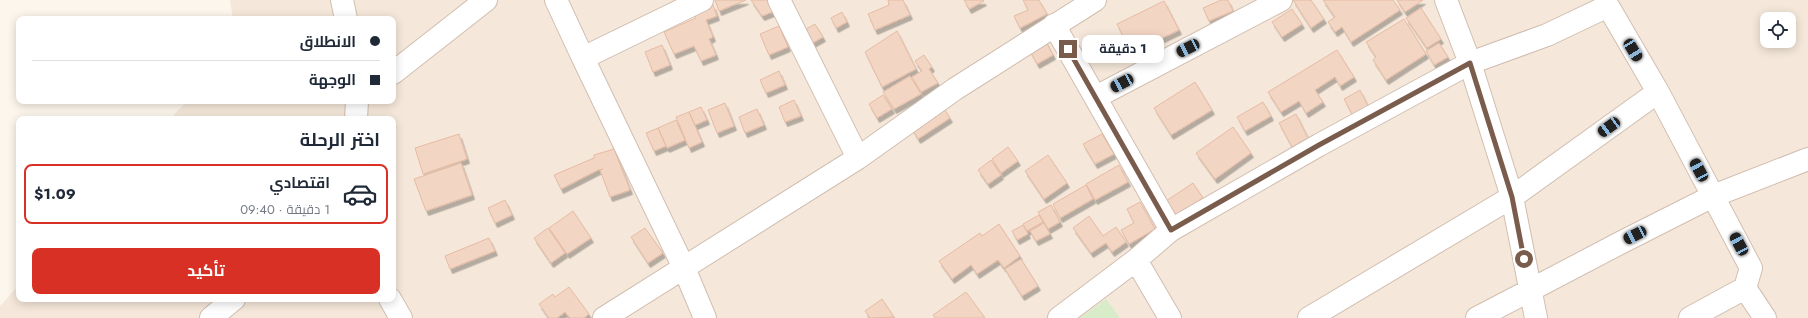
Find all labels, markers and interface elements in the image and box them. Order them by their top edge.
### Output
map controls [1760,12,1796,48]
button: locate [1760,12,1796,48]
text: الانطلاق [300,31,356,53]
callout: 1 دقيقة [1082,35,1164,63]
car [1175,37,1201,59]
car [1622,37,1644,63]
text: 1 دقيقة [1099,39,1147,58]
route end [1059,40,1077,58]
text: الوجهة [309,69,356,91]
car [1109,72,1135,94]
car [1596,115,1622,139]
text: اختر الرحلة [300,127,380,153]
car [1688,157,1710,183]
text: اقتصادي [270,172,330,194]
icon: car [342,176,378,212]
text: $1.09 [34,183,76,205]
text: 1 دقيقة · 09:40 [240,200,330,219]
car [1622,224,1648,246]
car [1728,231,1750,257]
button: تأكيد [32,248,380,294]
route start [1515,250,1533,268]

